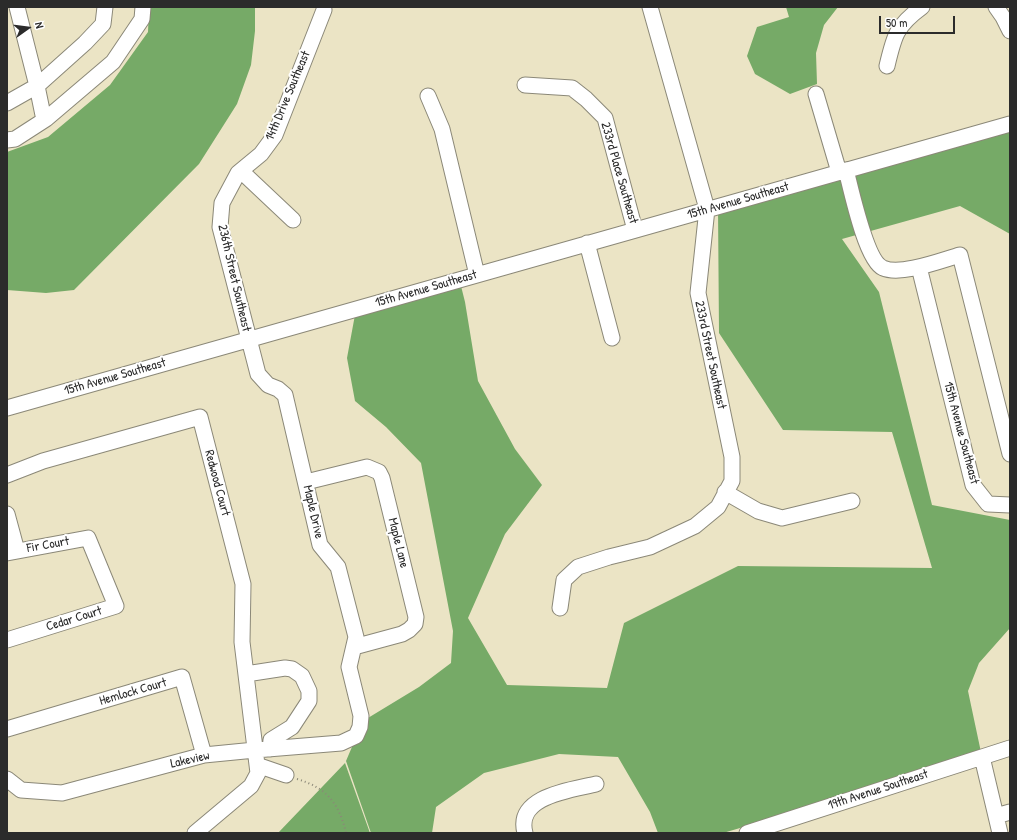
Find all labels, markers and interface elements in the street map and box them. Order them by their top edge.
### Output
north arrow [8,8,48,48]
scale bar [881,8,957,34]
text: 50 m [886,14,907,31]
text: N [32,21,47,30]
street label: 14th Drive Southeast [262,49,314,143]
street label: 233rd Place Southeast [597,120,641,226]
street label: 15th Avenue Southeast [685,179,791,223]
street label: 236th Street Southeast [214,223,254,333]
street label: 15th Avenue Southeast [373,267,479,311]
street label: 233rd Street Southeast [691,300,729,410]
street label: 15th Avenue Southeast [62,355,168,399]
street label: 15th Avenue Southeast [940,380,982,486]
street label: Redwood Court [201,448,233,518]
street label: Maple Drive [299,484,327,540]
street label: Maple Lane [384,516,412,570]
street label: Fir Court [26,534,70,556]
street label: Cedar Court [44,603,104,635]
street label: Hemlock Court [98,675,168,709]
street label: Lakeview [169,748,211,772]
street label: 19th Avenue Southeast [826,766,930,814]

